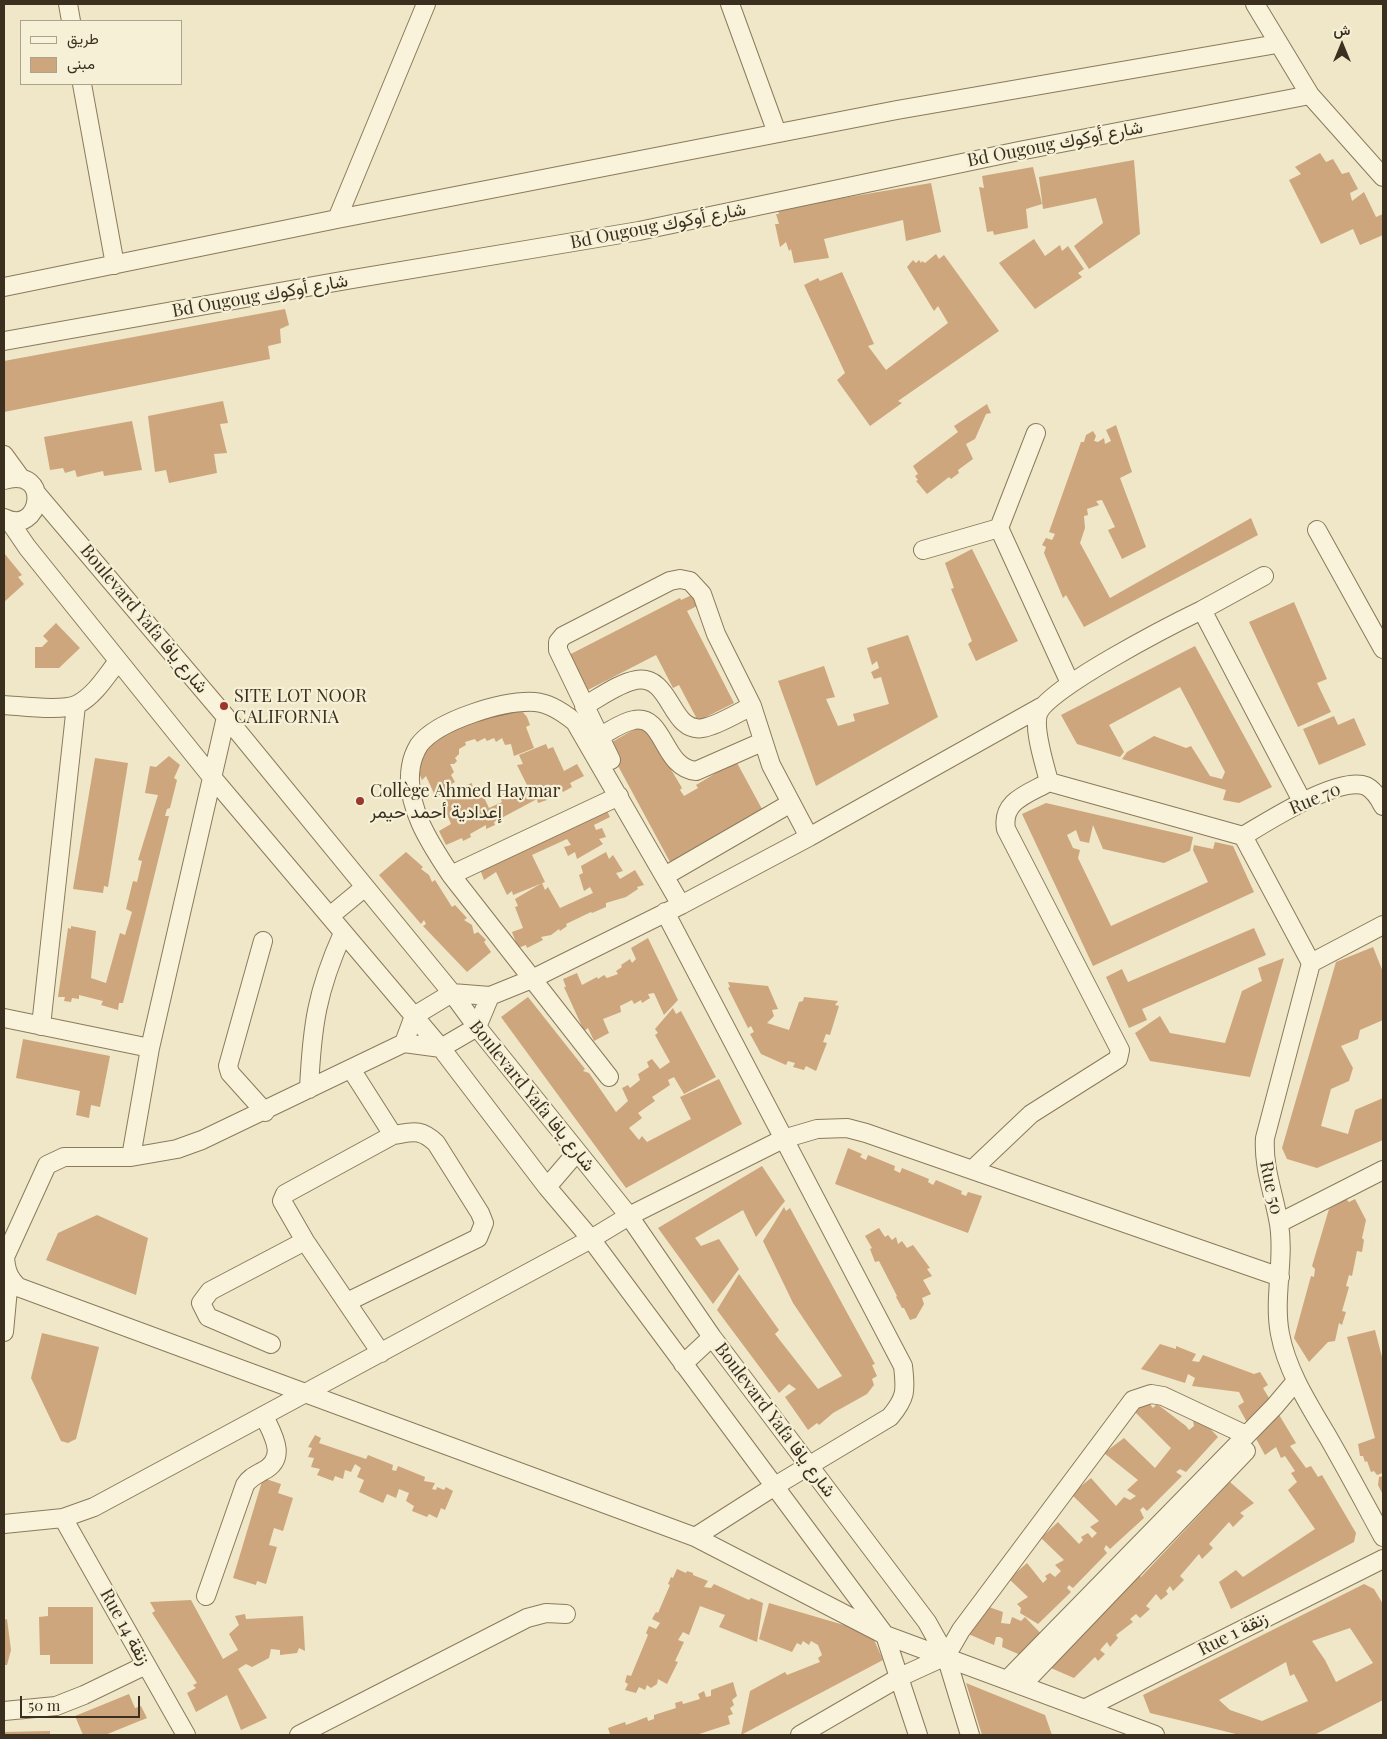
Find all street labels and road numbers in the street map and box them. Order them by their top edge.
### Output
street label: Bd Ougoug شارع أوكوك [965,116,1145,172]
street label: Bd Ougoug شارع أوكوك [568,198,748,254]
street label: Bd Ougoug شارع أوكوك [170,270,350,322]
street label: Boulevard Yafa شارع يافا [75,540,213,698]
street label: Rue 70 [1286,779,1344,819]
street label: Boulevard Yafa شارع يافا [465,1016,599,1176]
street label: Rue 50 [1255,1159,1287,1217]
street label: Boulevard Yafa شارع يافا [710,1339,840,1501]
street label: Rue 14 زنقة [95,1585,155,1669]
street label: Rue 1 زنقة [1195,1607,1271,1661]

